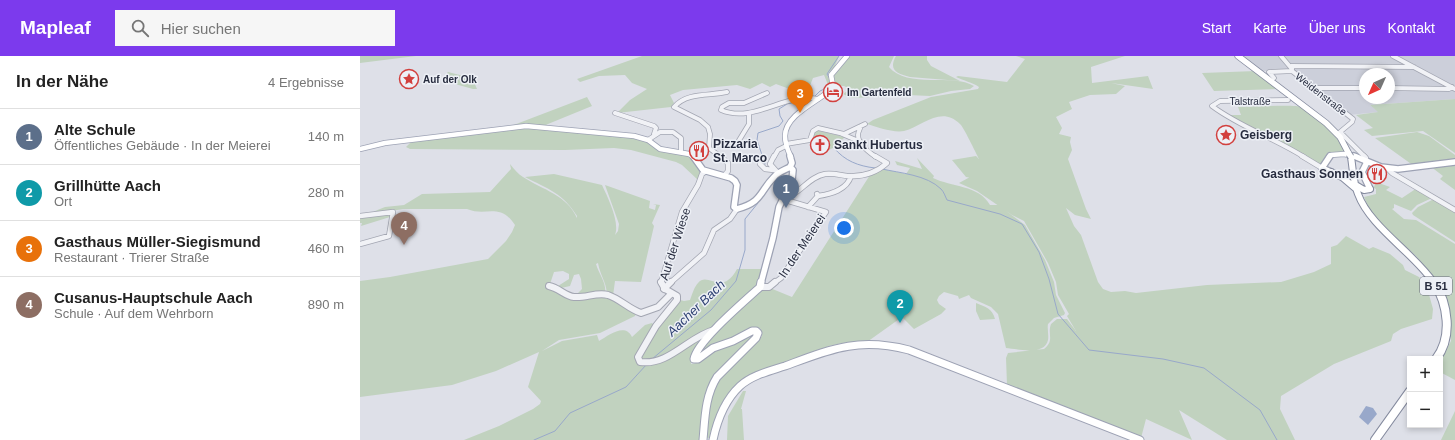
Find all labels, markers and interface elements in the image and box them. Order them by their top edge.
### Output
search box [115,10,395,46]
text: Mapleaf [20,17,91,38]
icon: search [129,17,151,39]
text: Hier suchen [161,20,241,37]
text: Start [1202,20,1231,36]
text: Karte [1253,20,1287,36]
text: Über uns [1309,20,1366,36]
text: Kontakt [1388,20,1435,36]
place icon: Auf der Olk [398,68,420,90]
north arrow [1359,68,1395,104]
street label: Weidenstraße [1293,71,1349,118]
text: In der Nähe [16,72,109,91]
place label: Auf der Olk [423,74,477,85]
text: 4 Ergebnisse [268,75,344,90]
pin: 3 [787,80,813,113]
hotel icon: Im Gartenfeld [822,81,844,103]
place label: Im Gartenfeld [847,87,911,98]
street label: Talstraße [1229,96,1271,107]
text: Alte Schule [54,121,136,138]
place icon: Geisberg [1215,124,1237,146]
place label: Geisberg [1240,128,1292,142]
text: 1 [25,129,33,144]
text: 140 m [308,129,344,144]
church icon: Sankt Hubertus [809,134,831,156]
place label: Pizzaria St. Marco [713,137,767,165]
text: Öffentliches Gebäude · In der Meierei [54,138,271,153]
place label: Sankt Hubertus [834,138,923,152]
restaurant icon: Pizzaria St. Marco [688,140,710,162]
restaurant icon: Gasthaus Sonnen [1366,163,1388,185]
place label: Gasthaus Sonnen [1261,167,1363,181]
pin: 1 [773,175,799,208]
text: Grillhütte Aach [54,177,161,194]
text: 2 [25,185,33,200]
text: 280 m [308,185,344,200]
text: Ort [54,194,72,209]
street label: Auf der Wiese [657,206,693,282]
pin: 4 [391,212,417,245]
street label: In der Meierei [776,212,828,280]
your location [834,218,854,238]
text: Gasthaus Müller-Siegismund [54,233,261,250]
text: 3 [25,241,33,256]
text: 460 m [308,241,344,256]
text: Restaurant · Trierer Straße [54,250,209,265]
water label: Aacher Bach [663,277,728,340]
road number: B 51 [1420,277,1452,295]
text: Cusanus-Hauptschule Aach [54,289,253,306]
pin: 2 [887,290,913,323]
text: 4 [25,297,33,312]
text: 890 m [308,297,344,312]
text: Schule · Auf dem Wehrborn [54,306,213,321]
map controls [1407,356,1443,428]
button: + [1407,356,1443,392]
button: − [1407,392,1443,428]

